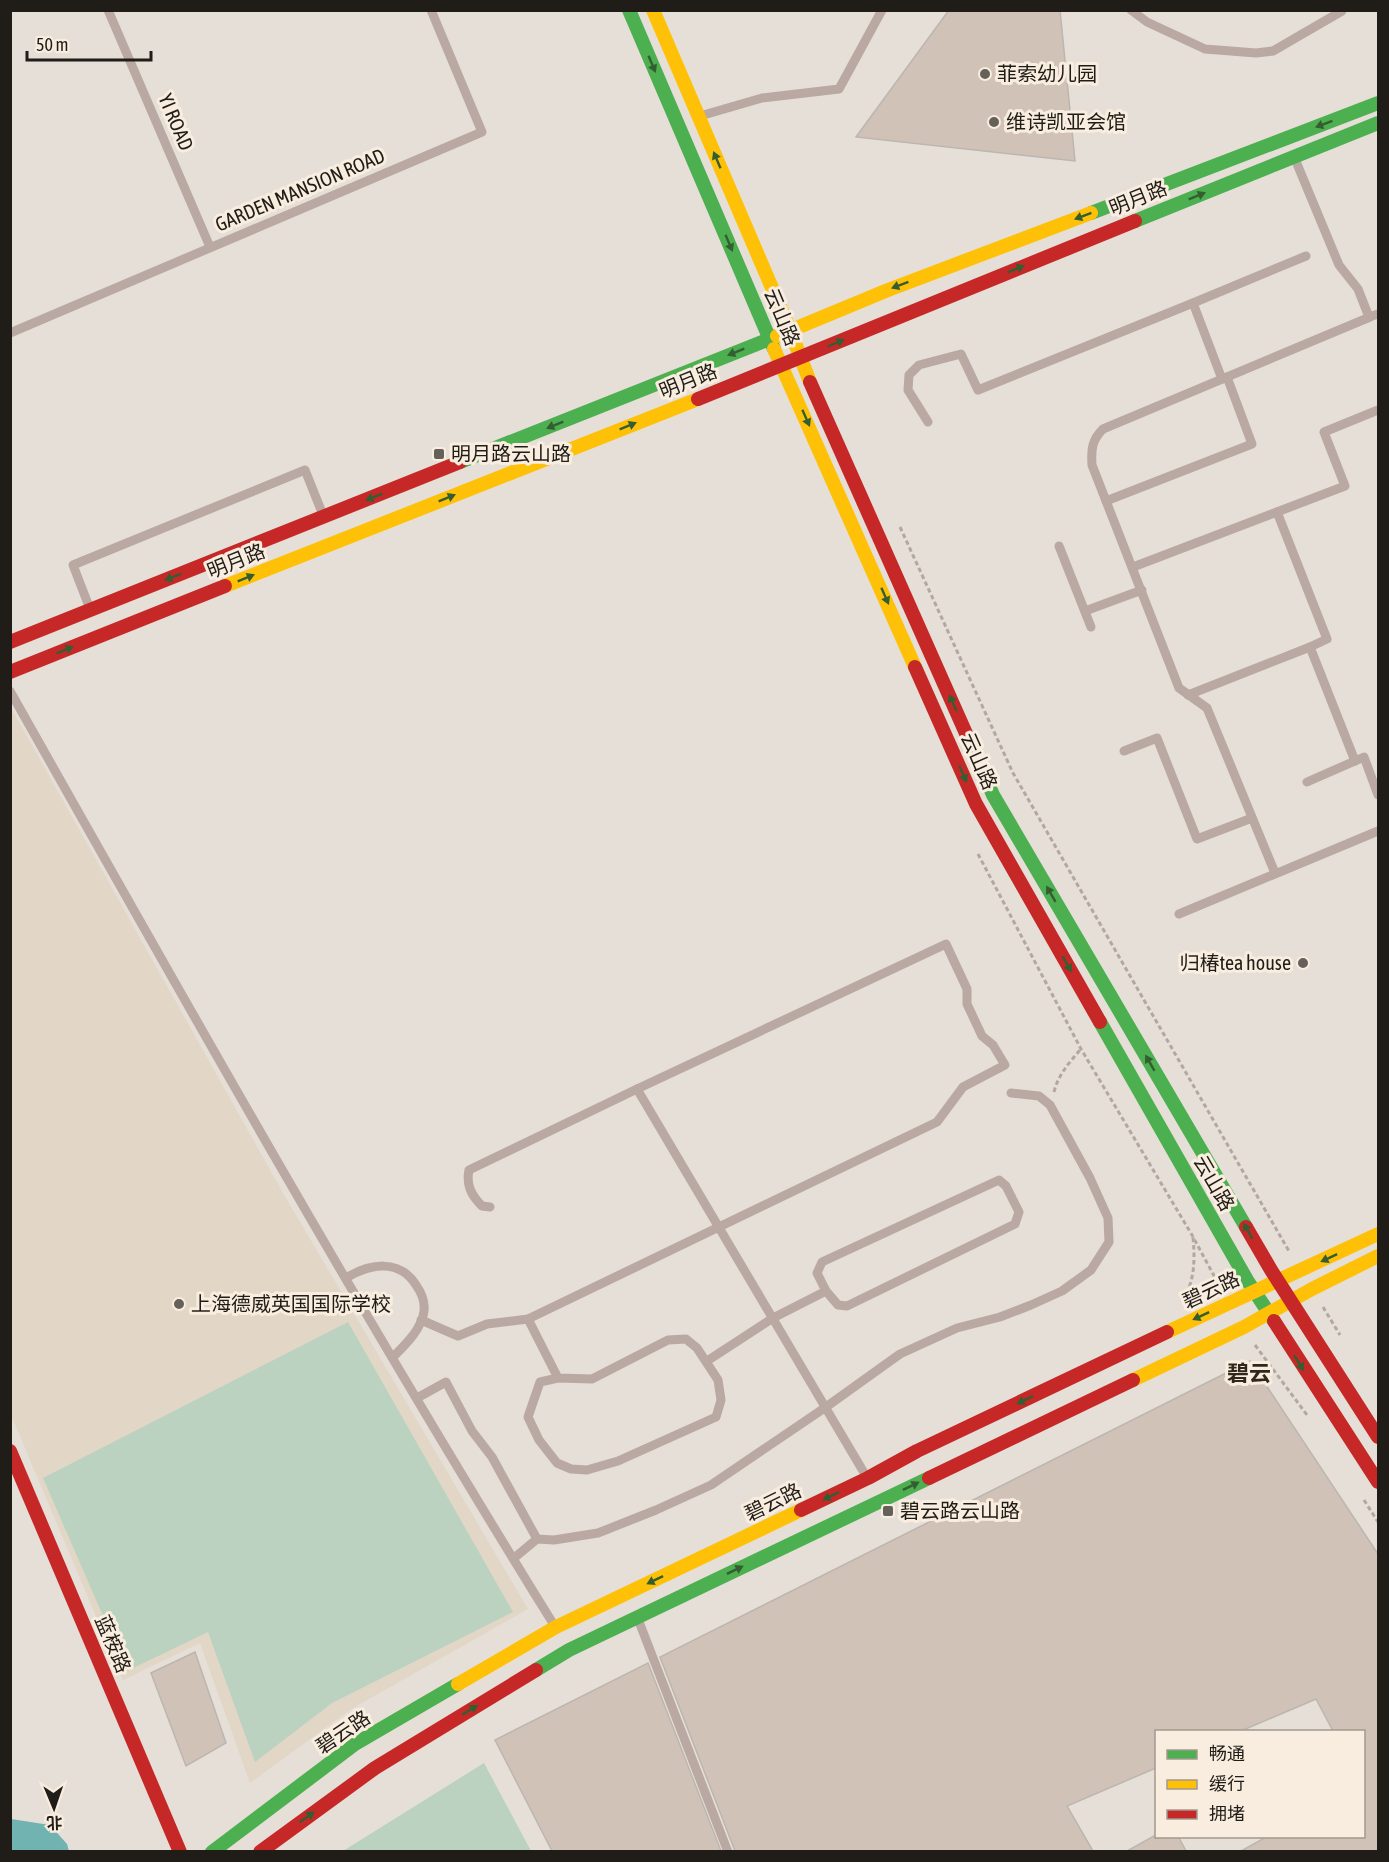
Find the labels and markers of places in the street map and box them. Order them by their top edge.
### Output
place label: 菲索幼儿园 [997,62,1097,85]
marker: 菲索幼儿园 [978,67,992,81]
place label: 维诗凯亚会馆 [1006,110,1126,133]
marker: 维诗凯亚会馆 [987,115,1001,129]
place label: 明月路云山路 [451,442,571,465]
marker: 明月路云山路 [432,447,446,461]
place label: 归椿tea house [1179,951,1291,974]
marker: 归椿tea house [1296,956,1310,970]
place label: 上海德威英国国际学校 [191,1292,391,1315]
marker: 上海德威英国国际学校 [172,1297,186,1311]
place label: 碧云路云山路 [900,1499,1020,1522]
marker: 碧云路云山路 [881,1504,895,1518]

